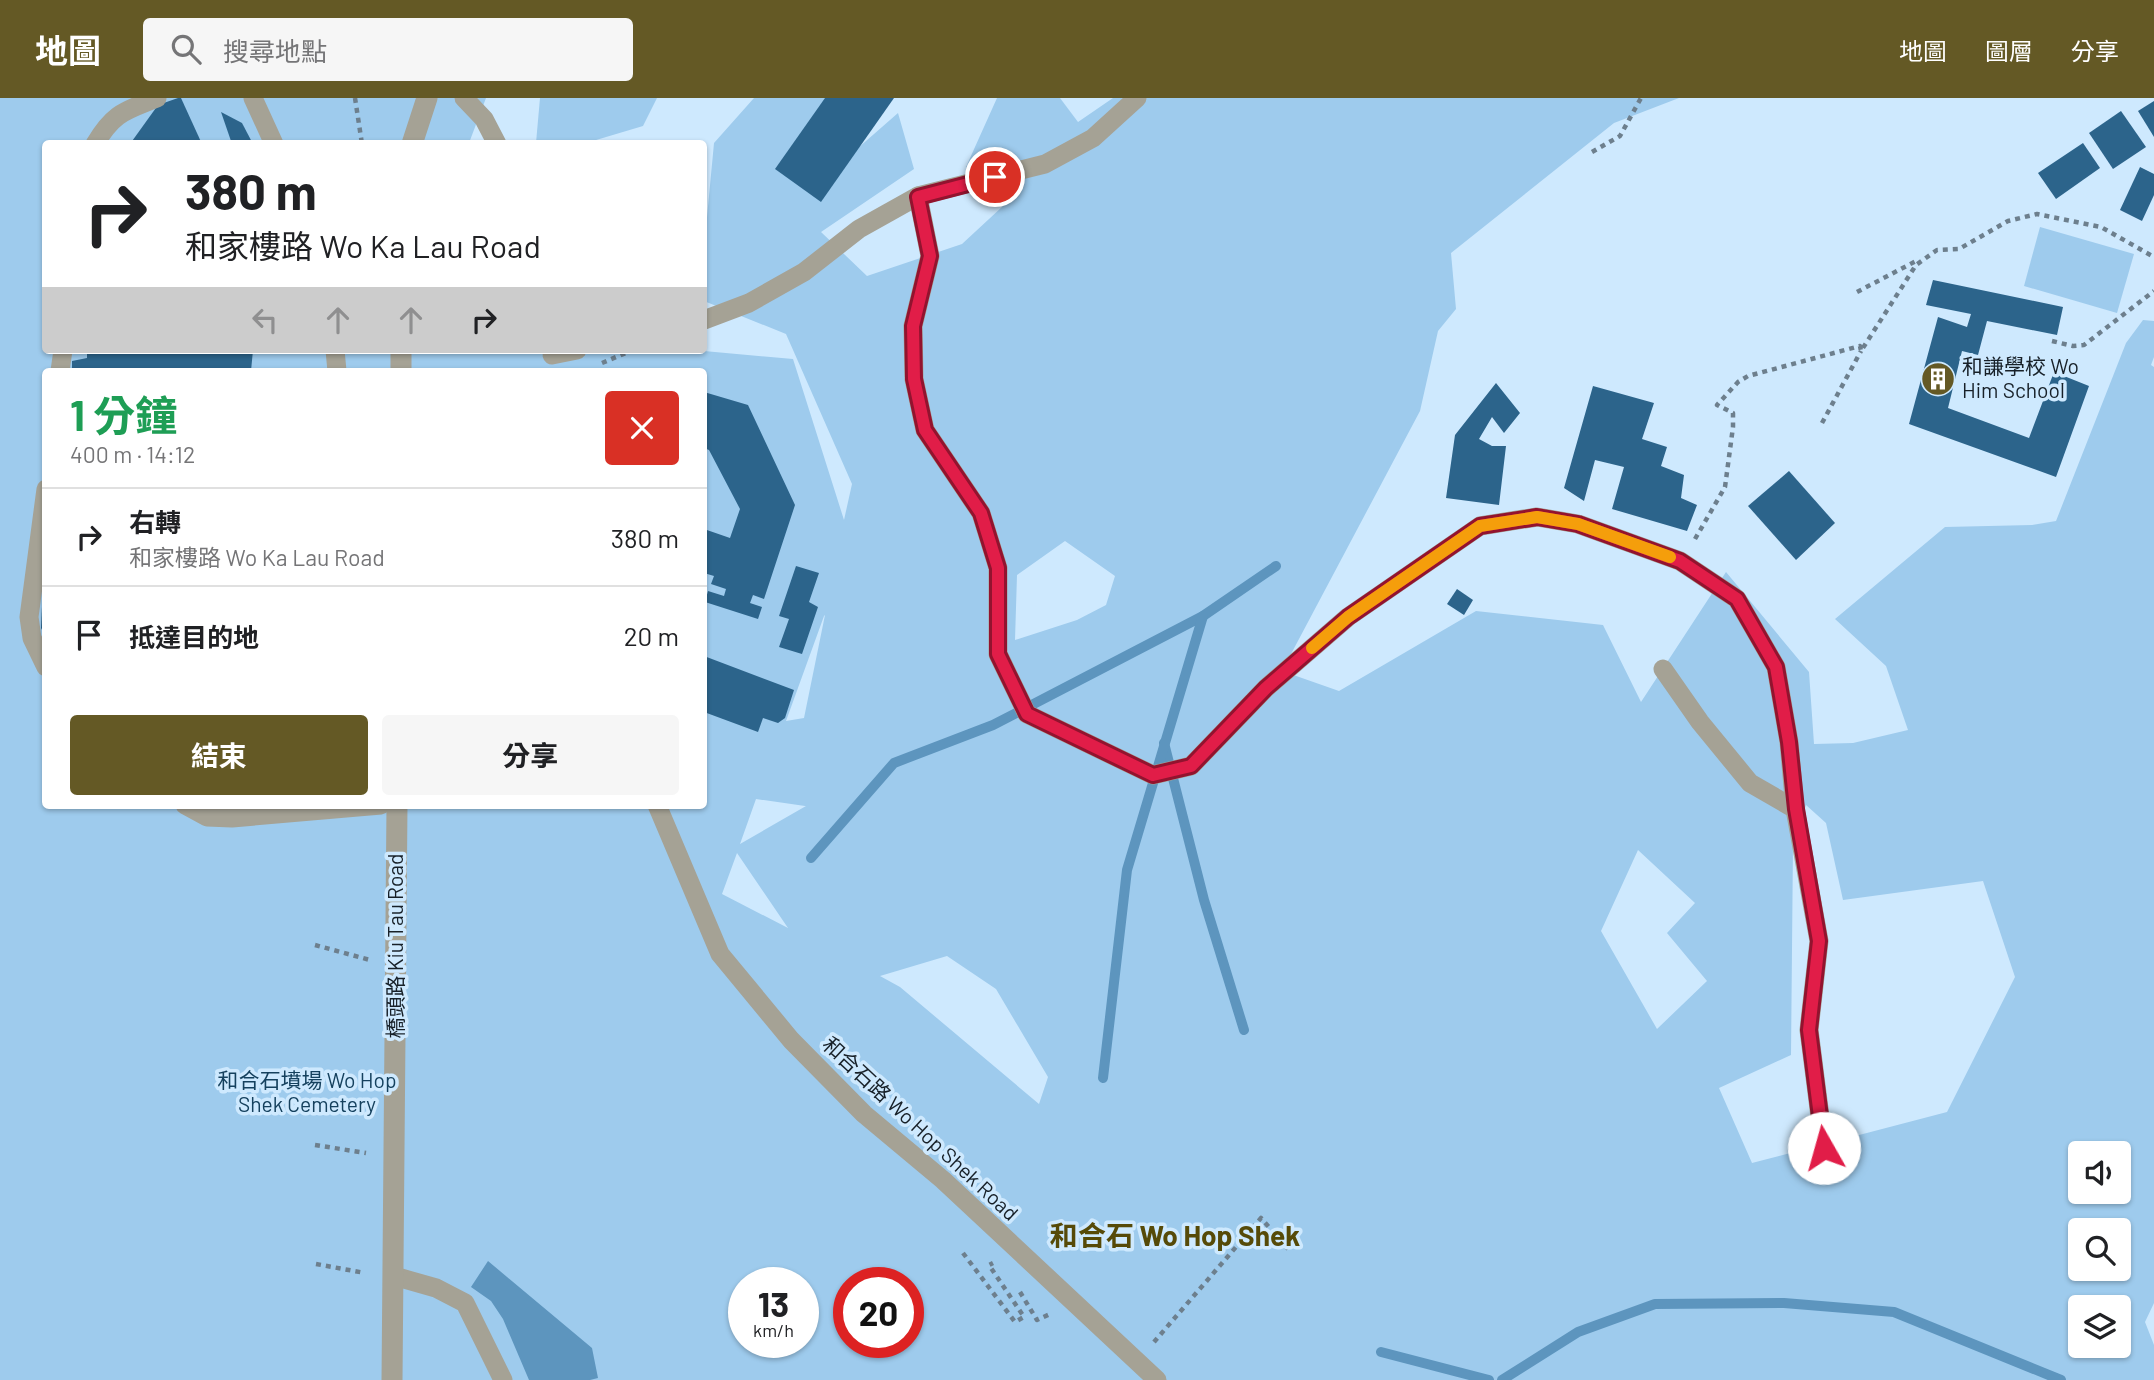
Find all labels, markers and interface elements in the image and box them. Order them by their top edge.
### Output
search box [143,18,633,81]
text: 地圖 [35,30,101,70]
icon: search [167,30,205,68]
text: 搜尋地點 [223,35,327,66]
text: 地圖 [1899,36,1947,65]
text: 圖層 [1985,36,2033,65]
text: 分享 [2071,36,2119,65]
pin [965,147,1025,207]
icon: arrive [976,158,1014,196]
text: 380 m [185,161,317,220]
icon: right [70,168,161,259]
text: 和家樓路 Wo Ka Lau Road [185,226,541,264]
icon: left [246,301,284,339]
icon: ahead [319,301,357,339]
icon: ahead [392,301,430,339]
icon: right [465,301,503,339]
place label: 和謙學校 Wo Him School [1962,353,2079,402]
building icon: 和謙學校 Wo Him School [1919,360,1957,398]
text: 1 分鐘 [70,389,177,439]
button: close [605,391,679,465]
text: 400 m · 14:12 [70,440,195,468]
text: 右轉 [129,506,181,537]
icon: right [70,518,108,556]
text: 380 m [611,522,679,553]
text: 和家樓路 Wo Ka Lau Road [129,543,385,571]
icon: arrive [70,616,108,654]
text: 20 m [624,620,679,651]
text: 抵達目的地 [129,621,259,652]
button: 結束 [70,715,368,795]
button: 分享 [382,715,679,795]
street label: 橋頭路 Kiu Tau Road [382,853,407,1039]
street label: 和合石路 Wo Hop Shek Road [818,1031,1024,1225]
park label: 和合石墳場 Wo Hop Shek Cemetery [217,1067,397,1116]
position arrow [1787,1111,1861,1185]
map controls [2068,1141,2131,1358]
button: sound [2068,1141,2131,1204]
district label: 和合石 Wo Hop Shek [1050,1218,1300,1252]
button: search [2068,1218,2131,1281]
speed limit sign: 20 [833,1267,924,1358]
text: 13 [758,1282,789,1324]
button: layers [2068,1295,2131,1358]
text: km/h [753,1319,794,1341]

